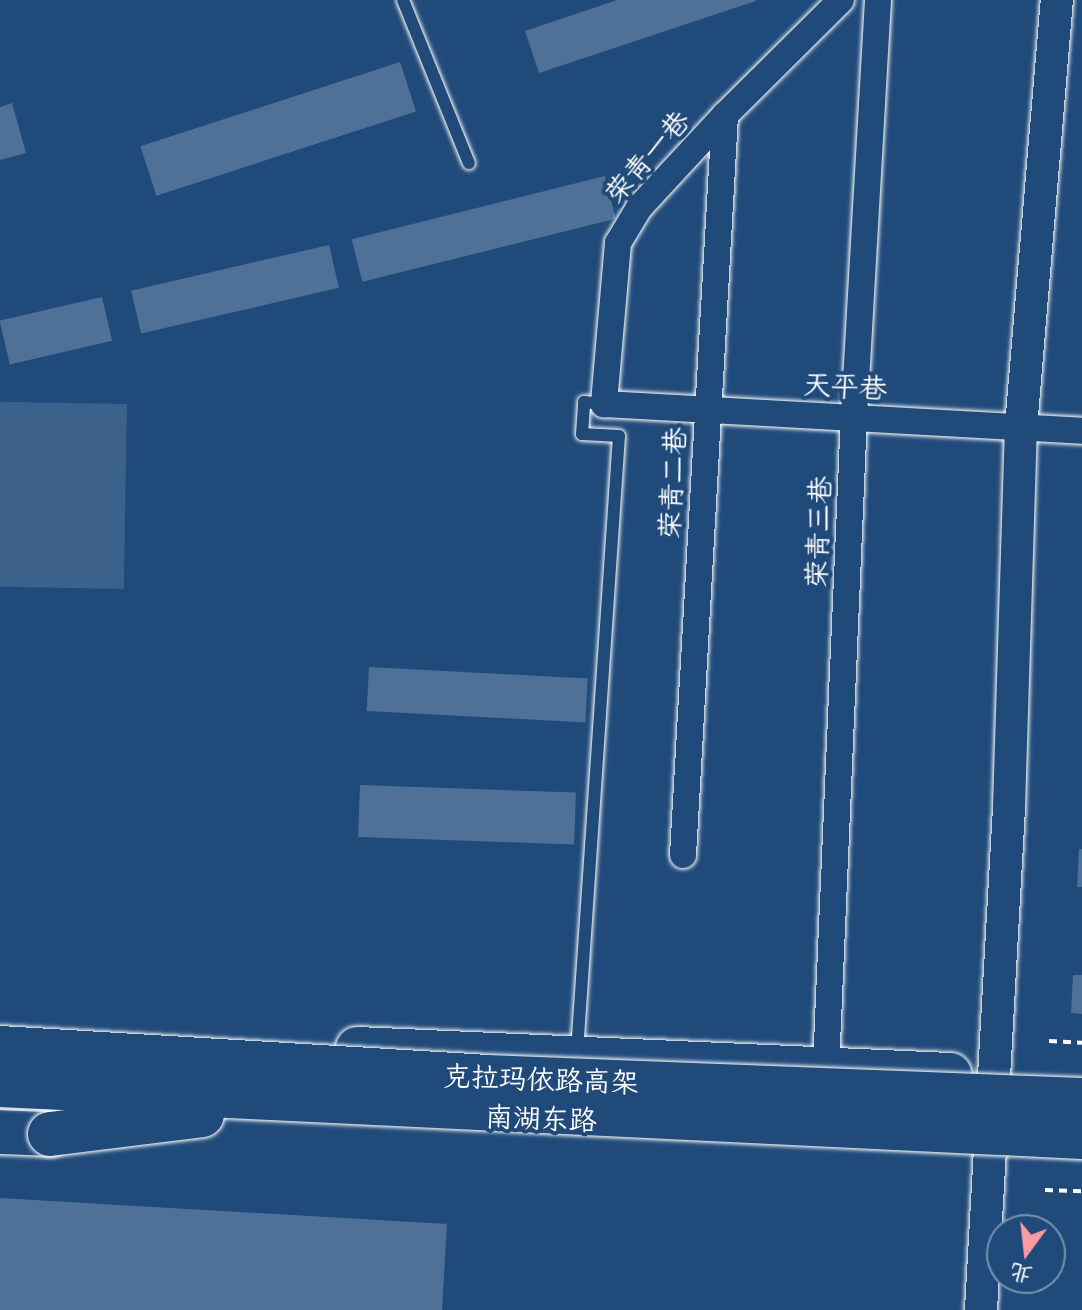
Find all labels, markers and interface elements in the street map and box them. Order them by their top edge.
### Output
street label: 荣青一巷 [597,103,695,209]
street label: 天平巷 [802,366,888,404]
street label: 荣青二巷 [651,426,691,540]
street label: 荣青三巷 [798,475,836,589]
street label: 克拉玛依路高架 [442,1058,640,1098]
street label: 南湖东路 [484,1098,598,1136]
north arrow [986,1214,1066,1294]
text: 北 [1005,1257,1035,1295]

